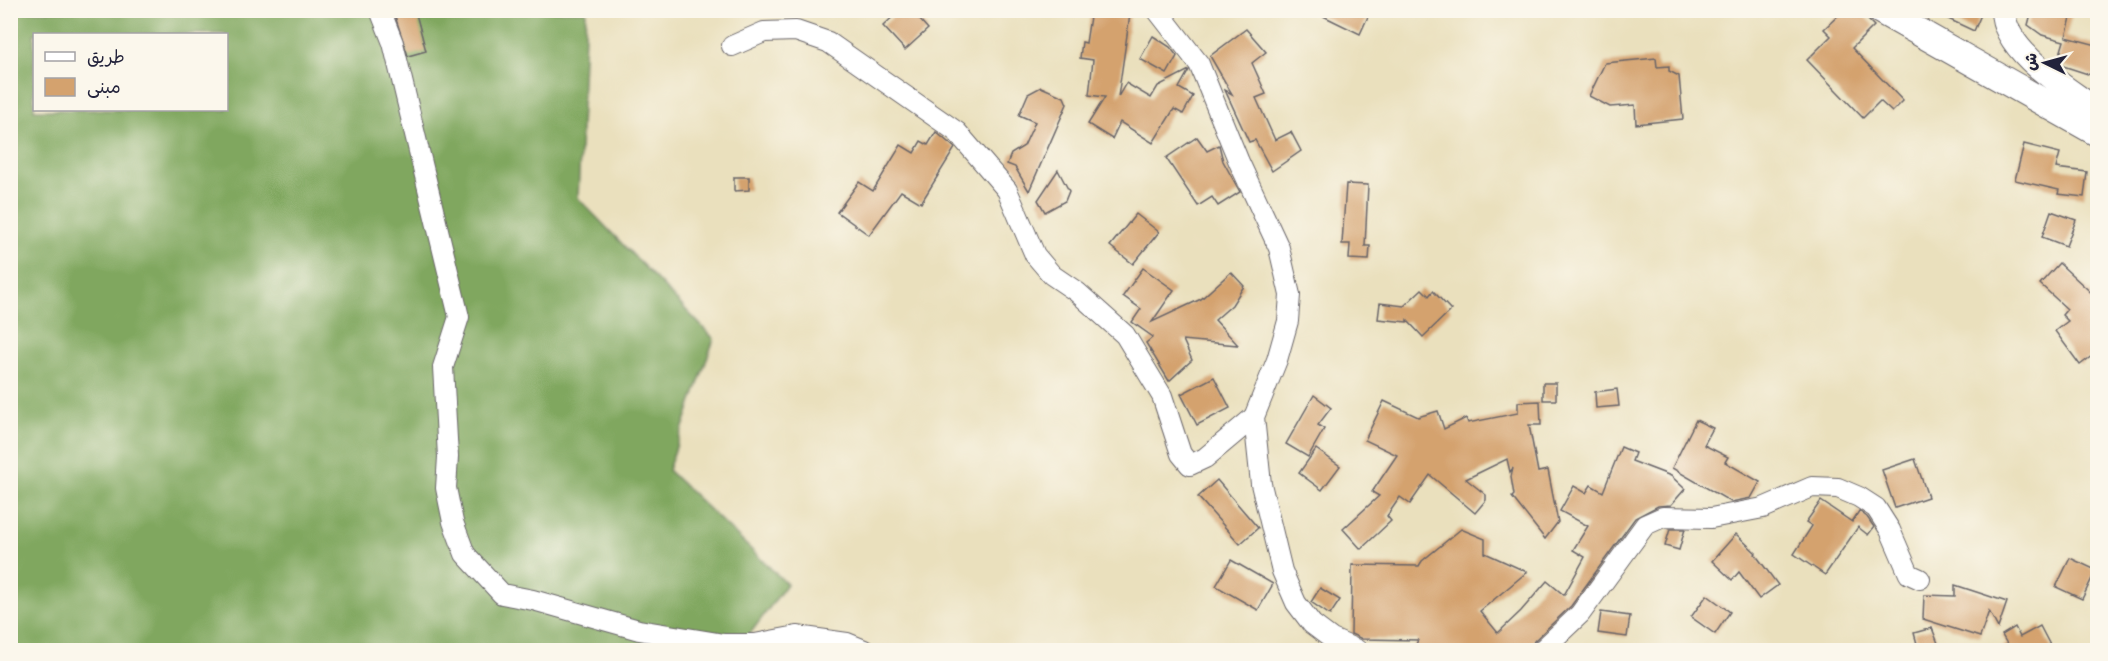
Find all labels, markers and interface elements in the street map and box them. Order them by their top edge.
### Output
legend [33,33,228,111]
north arrow [2015,33,2075,93]
text: طريق [87,45,125,68]
text: ش [2019,52,2041,71]
text: مبنى [87,75,121,98]

